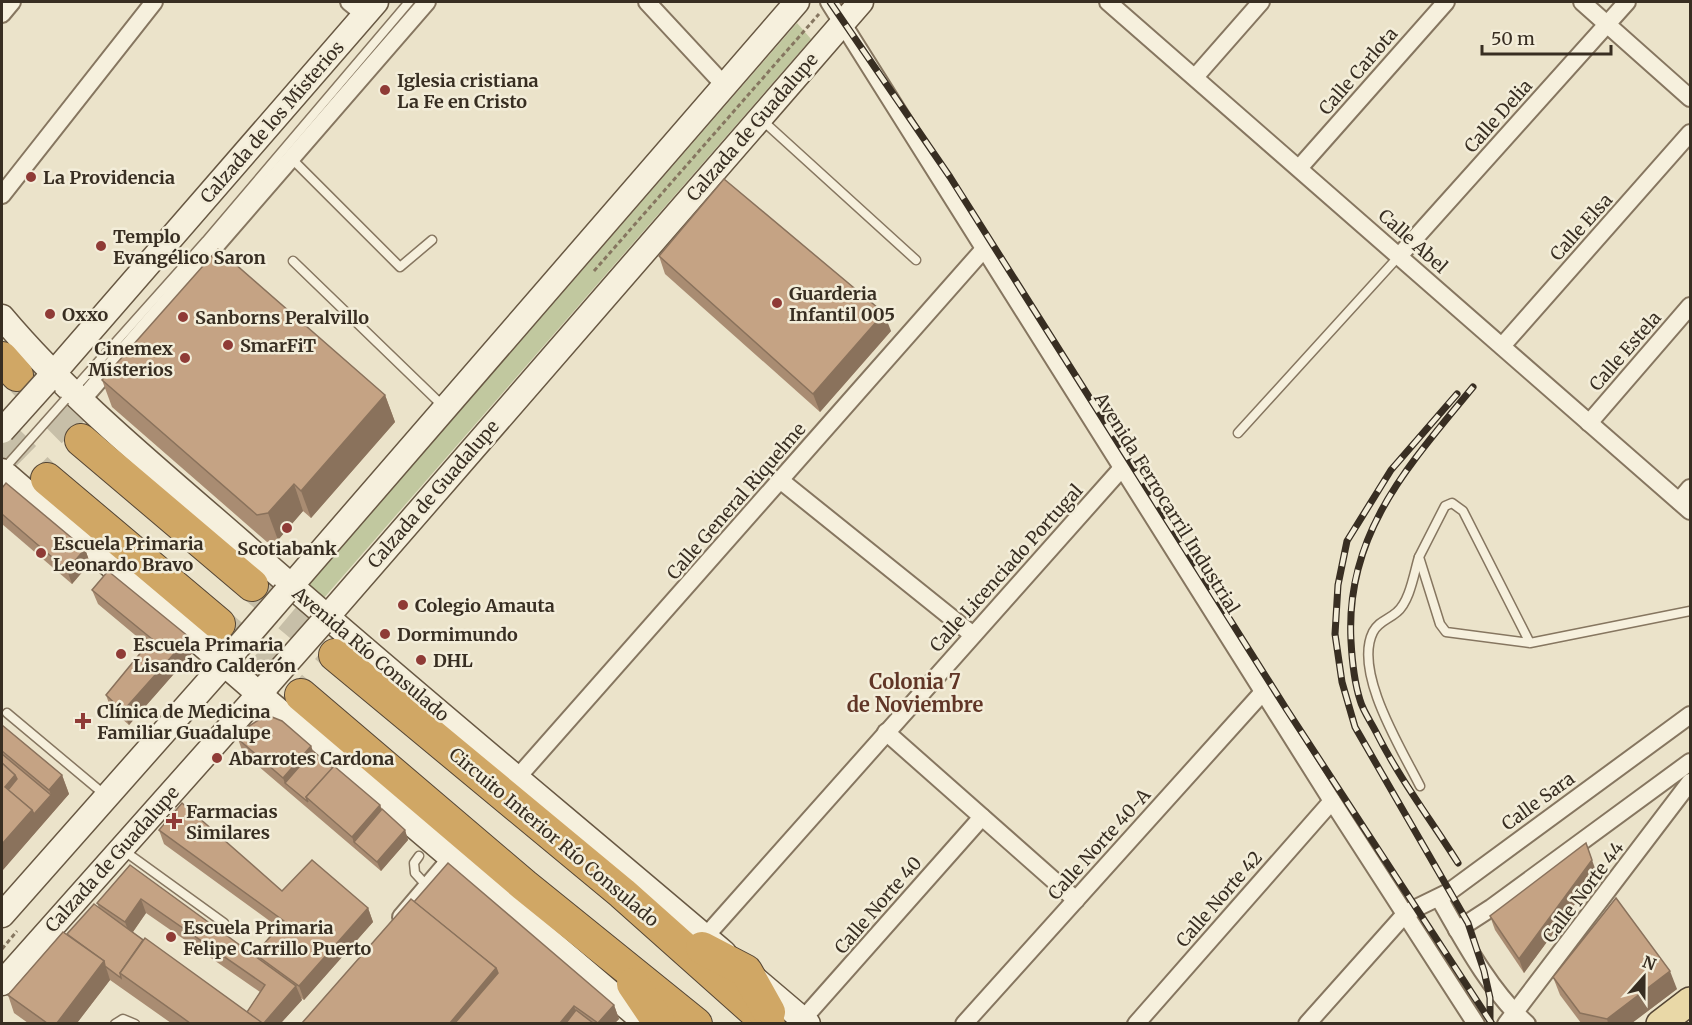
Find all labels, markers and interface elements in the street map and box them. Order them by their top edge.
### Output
scale bar [1482,18,1611,56]
street label: Calle Carlota [1314,22,1402,119]
text: 50 m [1491,27,1535,50]
street label: Calzada de los Misterios [195,36,349,208]
street label: Calzada de Guadalupe [681,48,823,206]
place label: Iglesia cristiana La Fe en Cristo [397,69,539,113]
street label: Calle Delia [1459,74,1537,157]
marker: Iglesia cristiana La Fe en Cristo [378,83,392,97]
place label: La Providencia [43,166,175,189]
marker: La Providencia [24,170,38,184]
street label: Calle Elsa [1545,188,1617,265]
street label: Calle Abel [1374,204,1453,278]
place label: Templo Evangélico Saron [113,225,266,269]
marker: Templo Evangélico Saron [94,239,108,253]
place label: Guarderia Infantil 005 [789,282,895,326]
marker: Guarderia Infantil 005 [770,296,784,310]
place label: Oxxo [62,303,108,326]
place label: Sanborns Peralvillo [195,306,369,329]
street label: Calle Estela [1584,306,1666,396]
marker: Oxxo [43,307,57,321]
marker: Sanborns Peralvillo [176,310,190,324]
place label: SmarFiT [240,334,316,357]
place label: Cinemex Misterios [88,337,173,381]
marker: SmarFiT [221,338,235,352]
marker: Cinemex Misterios [178,351,192,365]
street label: Avenida Ferrocarril Industrial [1089,387,1245,618]
street label: Calzada de Guadalupe [362,415,504,573]
street label: Calle General Riquelme [662,418,810,584]
street label: Calle Licenciado Portugal [925,479,1088,657]
marker: Scotiabank [280,521,294,535]
place label: Escuela Primaria Leonardo Bravo [53,532,204,576]
place label: Scotiabank [237,537,337,560]
marker: Escuela Primaria Leonardo Bravo [34,546,48,560]
street label: Avenida Río Consulado [287,581,454,726]
place label: Colegio Amauta [415,594,555,617]
marker: Colegio Amauta [396,598,410,612]
place label: Dormimundo [397,623,518,646]
marker: Dormimundo [378,627,392,641]
place label: Escuela Primaria Lisandro Calderón [133,633,296,677]
marker: Escuela Primaria Lisandro Calderón [114,647,128,661]
place label: DHL [433,649,473,672]
marker: DHL [414,653,428,667]
district label: Colonia 7 de Noviembre [847,669,984,717]
place label: Clínica de Medicina Familiar Guadalupe [97,700,271,744]
marker: Clínica de Medicina Familiar Guadalupe [74,712,92,730]
street label: Circuito Interior Río Consulado [444,742,664,932]
place label: Abarrotes Cardona [228,747,394,770]
marker: Abarrotes Cardona [210,751,224,765]
street label: Calle Sara [1497,767,1579,835]
street label: Calzada de Guadalupe [40,781,184,937]
street label: Calle Norte 40-A [1043,783,1155,905]
place label: Farmacias Similares [186,800,278,844]
marker: Farmacias Similares [167,814,181,828]
street label: Calle Norte 44 [1537,837,1629,947]
street label: Calle Norte 42 [1171,846,1267,952]
street label: Calle Norte 40 [829,852,927,958]
place label: Escuela Primaria Felipe Carrillo Puerto [183,916,372,960]
marker: Escuela Primaria Felipe Carrillo Puerto [164,930,178,944]
north arrow [1614,947,1674,1007]
text: N [1640,951,1659,975]

